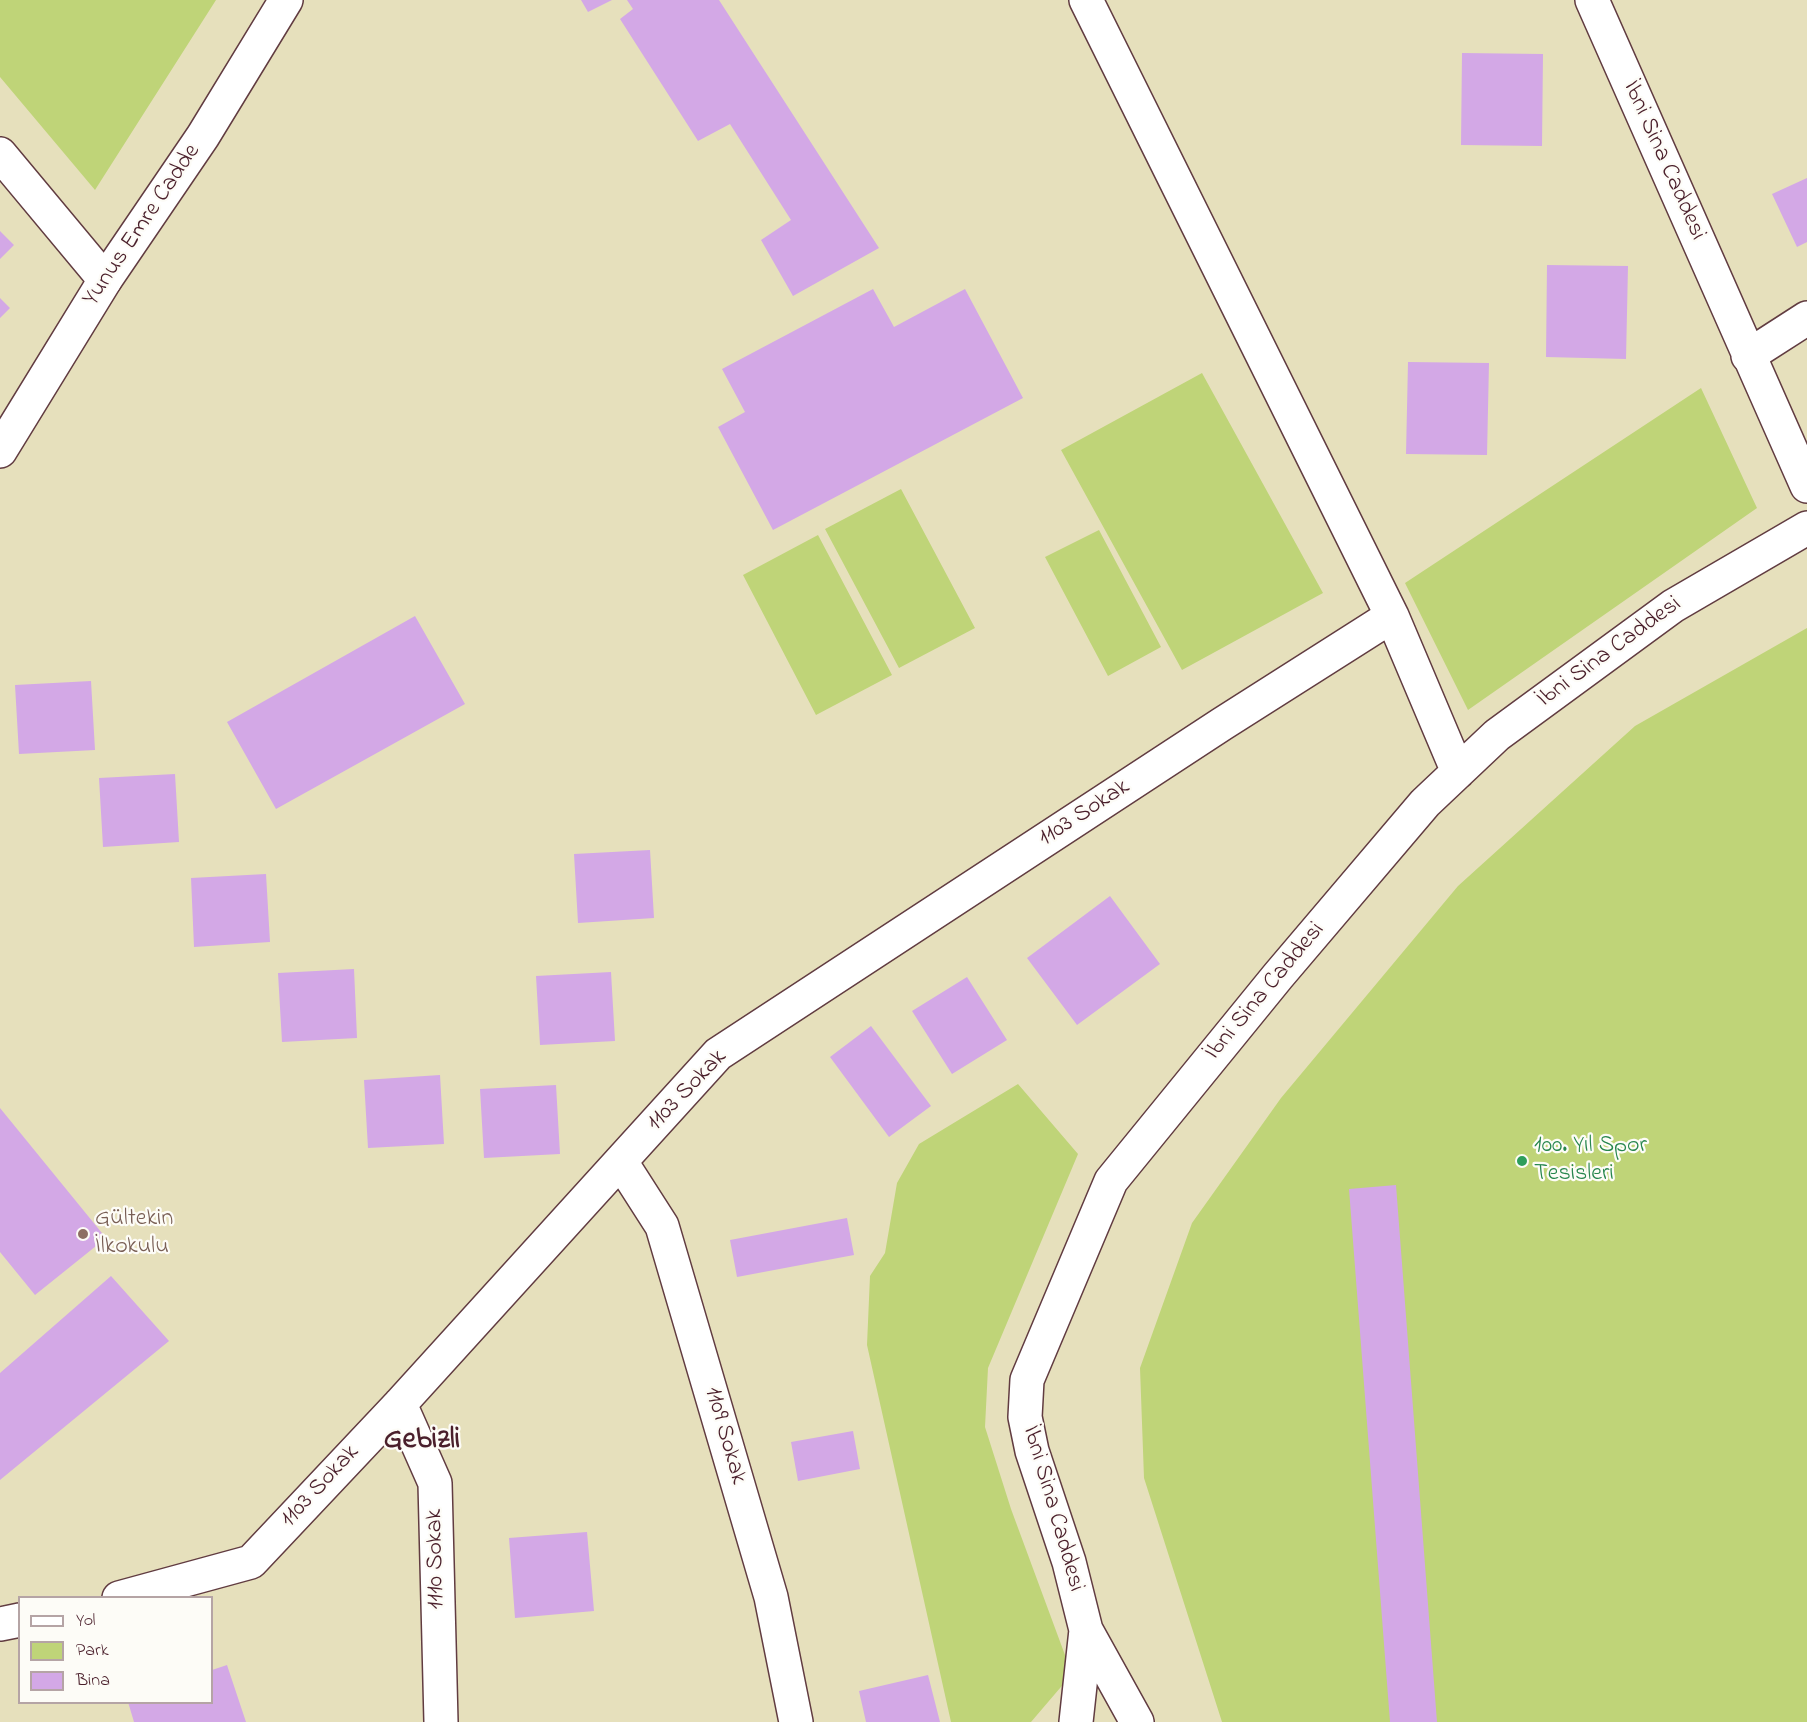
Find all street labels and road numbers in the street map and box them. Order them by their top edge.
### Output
street label: İbni Sina Caddesi [1615,77,1711,245]
street label: Yunus Emre Cadde [78,139,208,313]
street label: İbni Sina Caddesi [1532,591,1688,715]
street label: 1103 Sokak [1034,774,1136,854]
street label: İbni Sina Caddesi [1200,917,1332,1067]
street label: 1103 Sokak [642,1044,734,1138]
street label: 1109 Sokak [696,1384,752,1488]
street label: İbni Sina Caddesi [1015,1423,1089,1595]
street label: 1103 Sokak [275,1440,367,1534]
street label: 1110 Sokak [422,1509,452,1609]

